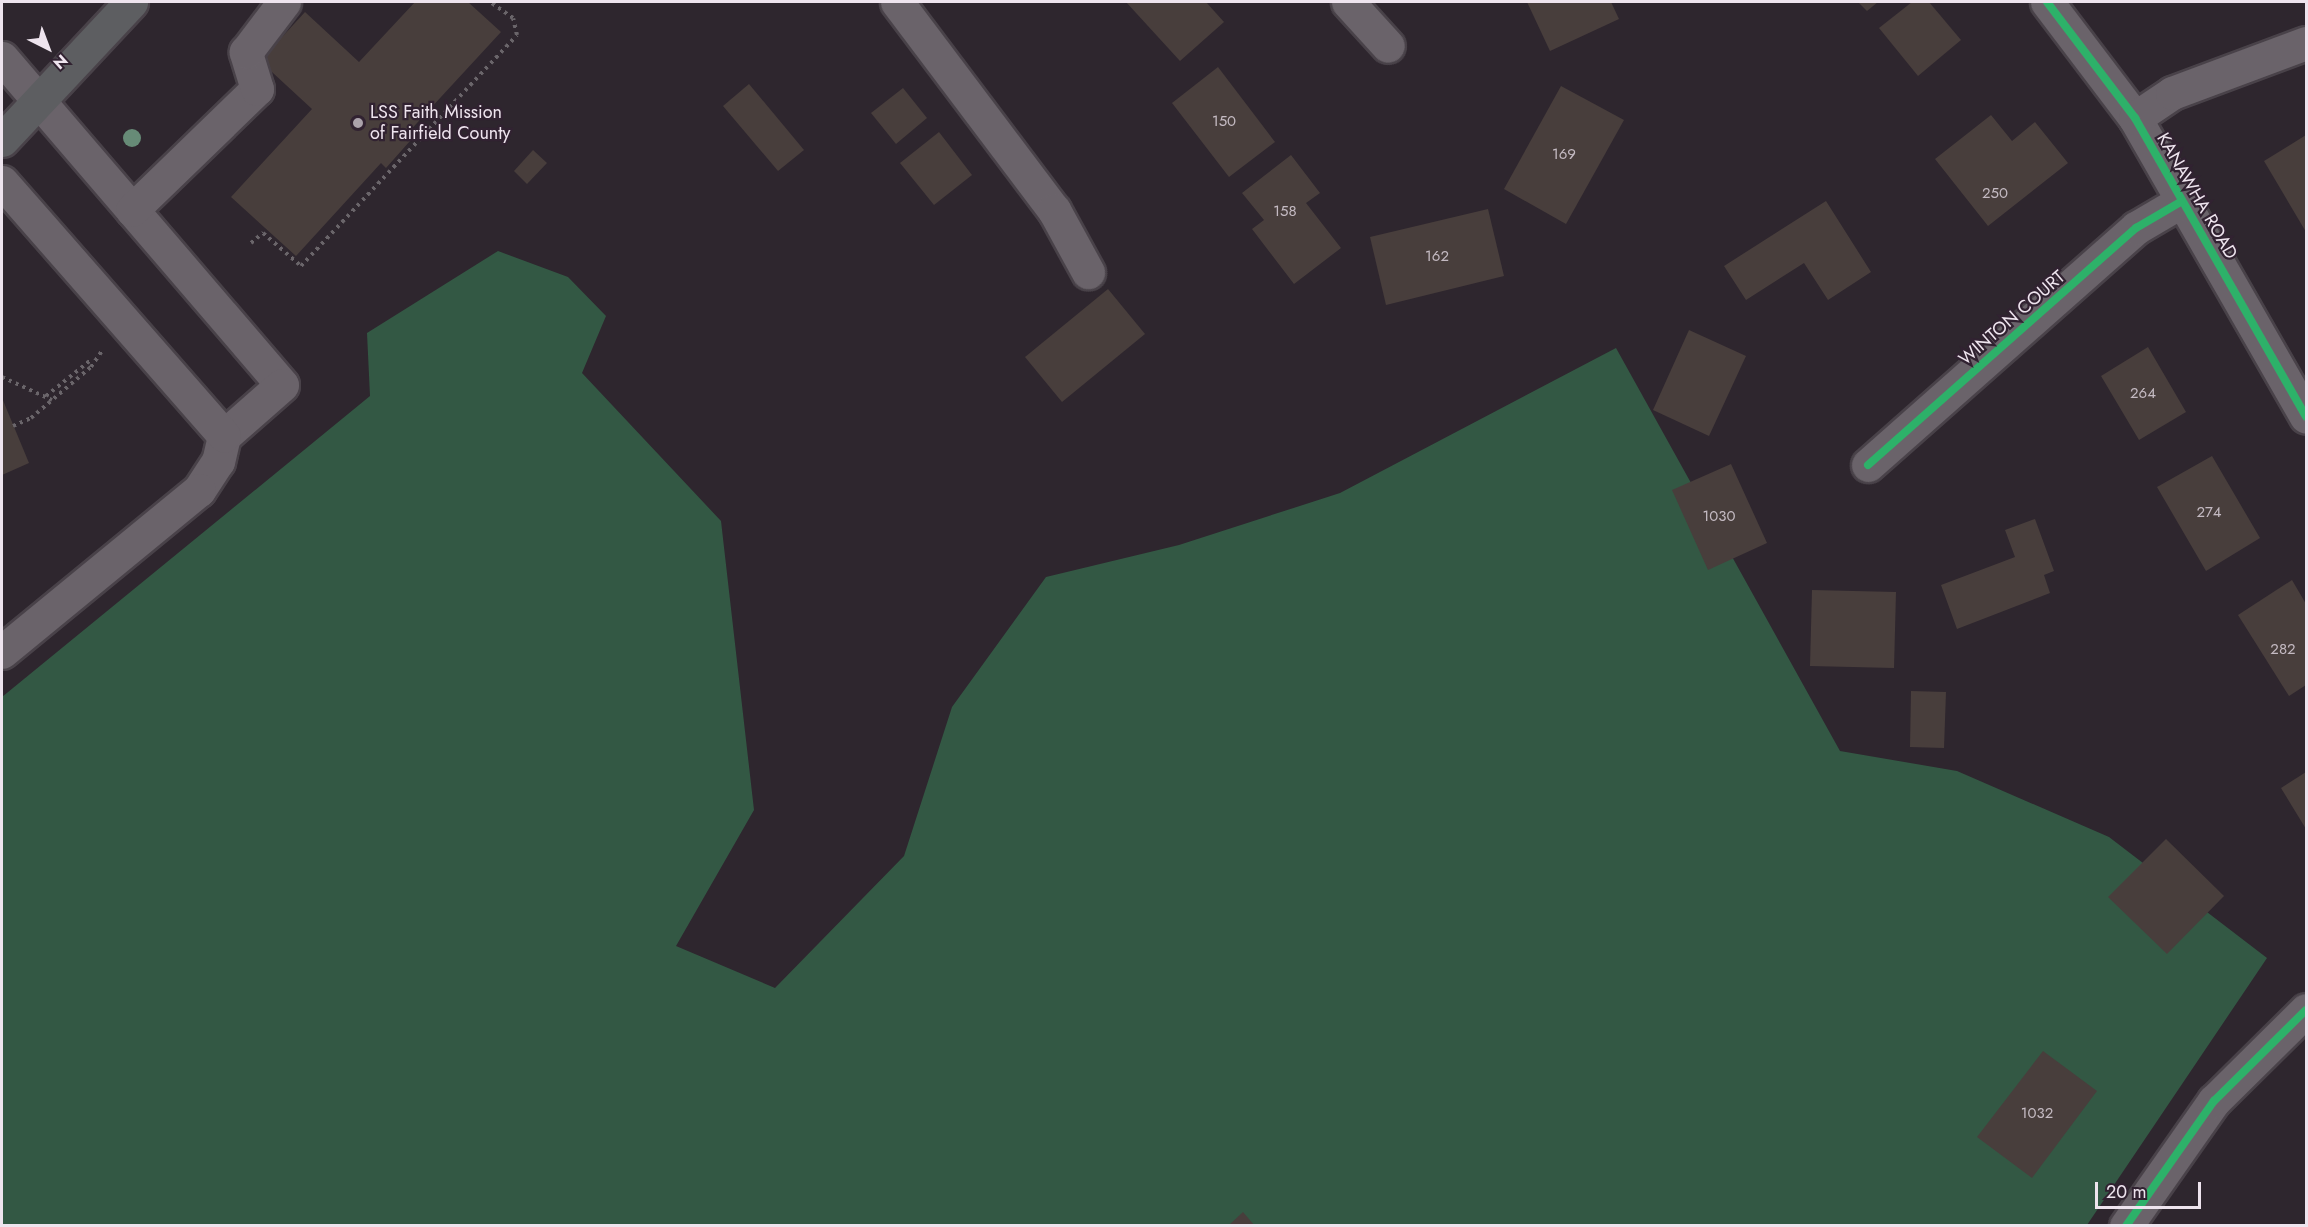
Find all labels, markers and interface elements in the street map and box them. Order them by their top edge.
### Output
north arrow [18,18,78,78]
text: N [48,49,73,75]
place label: LSS Faith Mission of Fairfield County [370,102,511,144]
house number: 150 [1212,113,1236,131]
marker: LSS Faith Mission of Fairfield County [351,116,365,130]
street label: KANAWHA ROAD [2152,129,2242,263]
house number: 169 [1552,146,1576,164]
house number: 250 [1982,185,2008,203]
house number: 158 [1273,203,1297,221]
house number: 162 [1425,248,1449,266]
street label: WINTON COURT [1955,266,2069,370]
house number: 264 [2130,385,2156,403]
house number: 274 [2196,504,2222,522]
house number: 1030 [1703,508,1735,526]
house number: 282 [2270,641,2296,659]
house number: 1032 [2021,1105,2053,1123]
scale bar [2098,1170,2204,1208]
text: 20 m [2106,1179,2146,1205]

